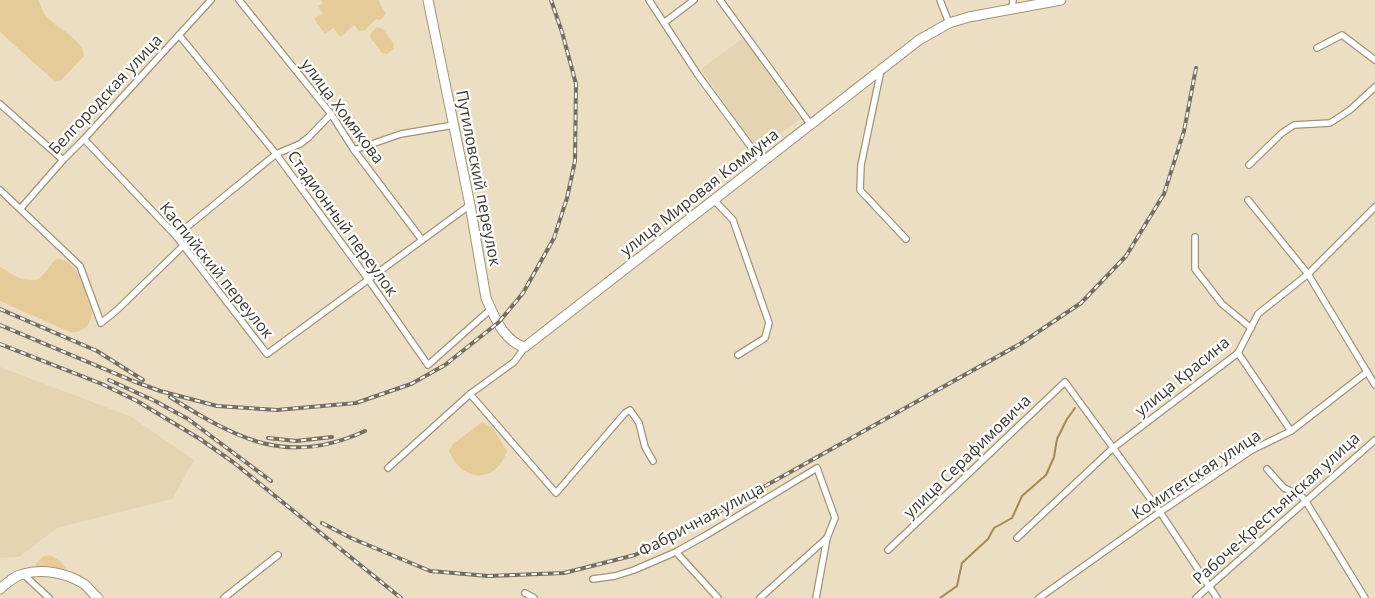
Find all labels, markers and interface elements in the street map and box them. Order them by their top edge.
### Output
street label: Белгородская улица [43,29,167,159]
street label: улица Хомякова [296,54,390,168]
street label: Путиловский переулок [451,88,507,268]
street label: улица Мировая Коммуна [615,123,783,261]
street label: Стадионный переулок [283,146,404,301]
street label: Каспийский переулок [155,197,279,343]
street label: улица Красина [1130,331,1234,421]
street label: улица Серафимовича [899,389,1035,523]
street label: Комитетская улица [1127,424,1265,524]
street label: Рабоче-Крестьянская улица [1188,427,1364,589]
street label: Фабричная улица [634,477,768,561]

